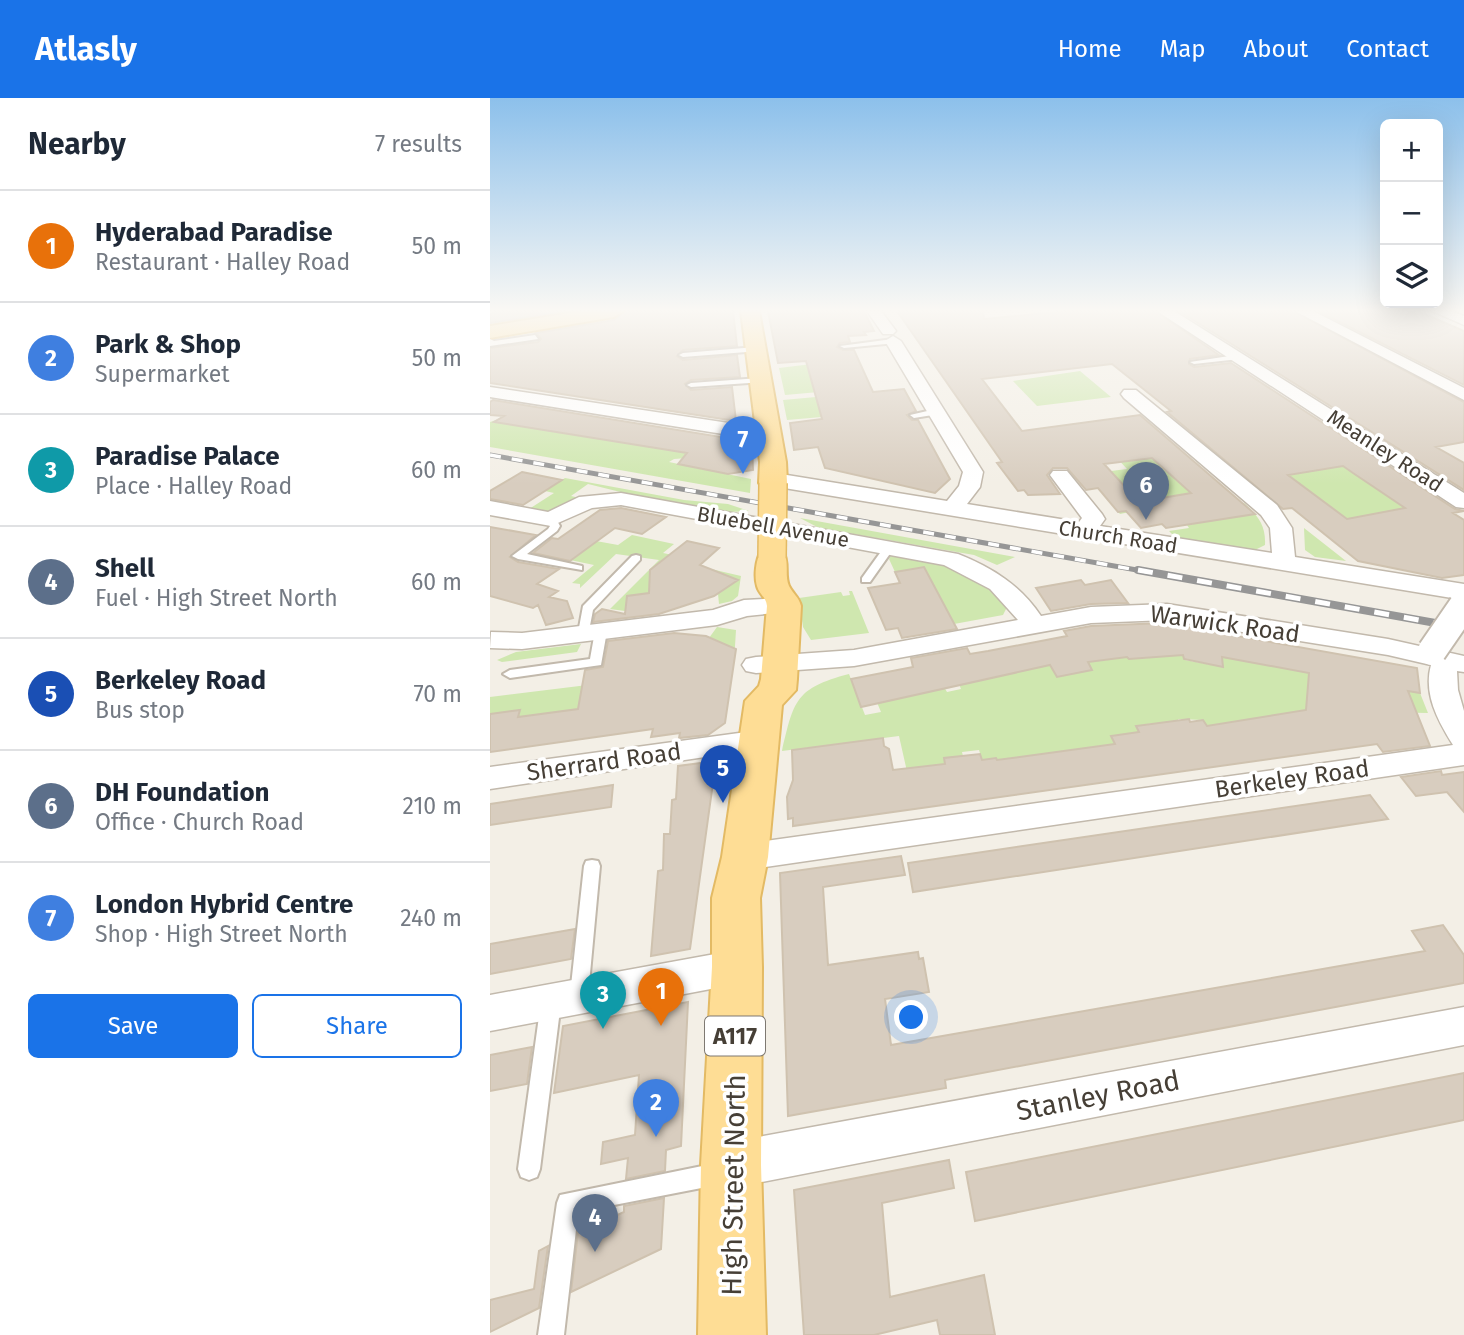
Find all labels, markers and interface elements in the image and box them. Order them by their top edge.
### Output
text: Atlasly [35,29,137,69]
text: Home [1058,35,1122,63]
text: Map [1160,35,1206,63]
text: About [1244,35,1308,63]
text: Contact [1346,35,1429,63]
map controls [1380,119,1443,308]
button: + [1380,119,1443,182]
text: Nearby [28,126,126,162]
text: 7 results [375,130,462,158]
button: − [1380,182,1443,245]
text: Hyderabad Paradise [95,217,333,248]
text: 1 [46,232,56,260]
text: 50 m [412,232,462,260]
button: layers [1380,245,1443,308]
text: Restaurant · Halley Road [95,248,350,276]
text: Park & Shop [95,329,241,360]
text: 2 [45,344,57,372]
text: 50 m [412,344,462,372]
text: Supermarket [95,360,230,388]
street label: Meanley Road [1322,404,1448,498]
pin: 7 [720,416,766,474]
text: Paradise Palace [95,441,280,472]
text: 3 [45,456,57,484]
text: 60 m [411,456,462,484]
pin: 6 [1123,462,1169,520]
text: Place · Halley Road [95,472,292,500]
street label: Bluebell Avenue [695,501,851,553]
street label: Church Road [1057,515,1179,559]
text: Shell [95,553,155,584]
text: 4 [45,568,58,596]
text: 60 m [411,568,462,596]
text: Fuel · High Street North [95,584,338,612]
street label: Warwick Road [1148,600,1302,648]
text: Berkeley Road [95,665,266,696]
text: 5 [45,680,57,708]
text: 70 m [413,680,462,708]
text: Bus stop [95,696,185,724]
street label: Sherrard Road [525,737,683,787]
pin: 5 [700,745,746,803]
street label: Berkeley Road [1213,754,1371,804]
text: DH Foundation [95,777,270,808]
text: 6 [45,792,57,820]
text: 210 m [403,792,462,820]
text: Office · Church Road [95,808,304,836]
text: London Hybrid Centre [95,889,353,920]
text: 7 [46,904,56,932]
text: 240 m [400,904,462,932]
text: Shop · High Street North [95,920,348,948]
pin: 1 [638,968,684,1026]
pin: 3 [580,971,626,1029]
button: Save [28,994,238,1058]
button: Share [252,994,462,1058]
your location [894,1000,928,1034]
road number: A117 [705,1016,765,1056]
street label: Stanley Road [1014,1063,1183,1128]
street label: High Street North [715,1074,752,1296]
pin: 2 [633,1079,679,1137]
pin: 4 [572,1194,618,1252]

